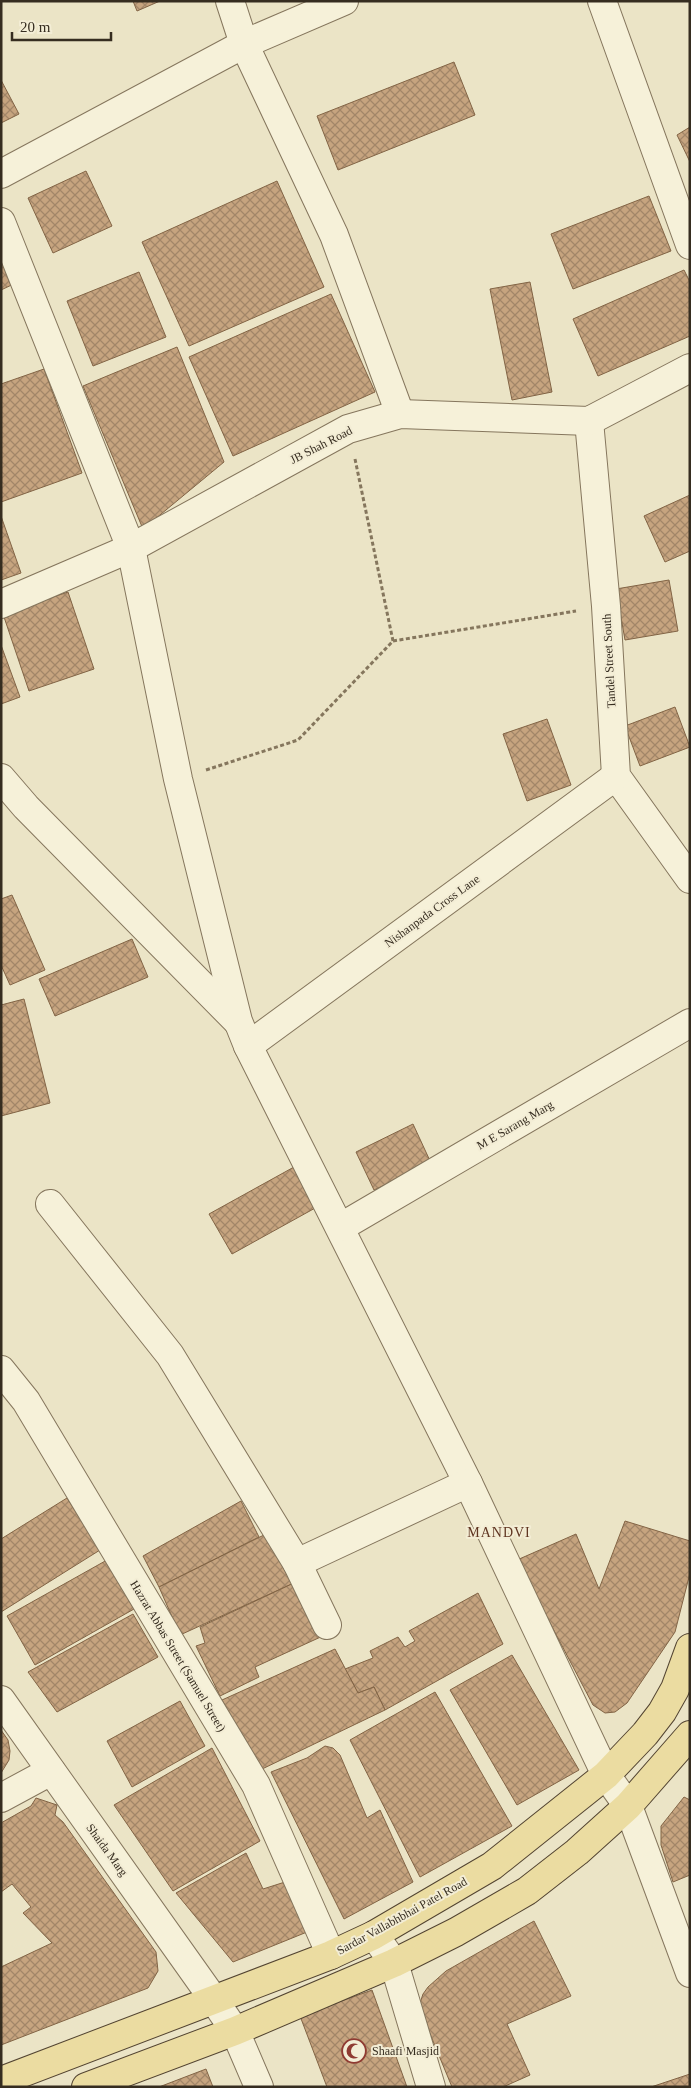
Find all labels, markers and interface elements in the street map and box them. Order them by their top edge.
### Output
scale bar [12,10,111,42]
text: 20 m [20,19,51,35]
street label: JB Shah Road [288,423,354,467]
street label: Tandel Street South [600,613,618,709]
street label: Nishanpada Cross Lane [382,872,482,950]
street label: M E Sarang Marg [474,1097,556,1153]
district label: MANDVI [467,1525,531,1540]
street label: Hazrat Abbas Street (Samuel Street) [127,1578,229,1734]
street label: Shaida Marg [83,1821,131,1879]
street label: Sardar Vallabhbhai Patel Road [334,1874,470,1958]
mosque icon: Shaafi Masjid [341,2038,367,2064]
place label: Shaafi Masjid [372,2044,439,2058]

